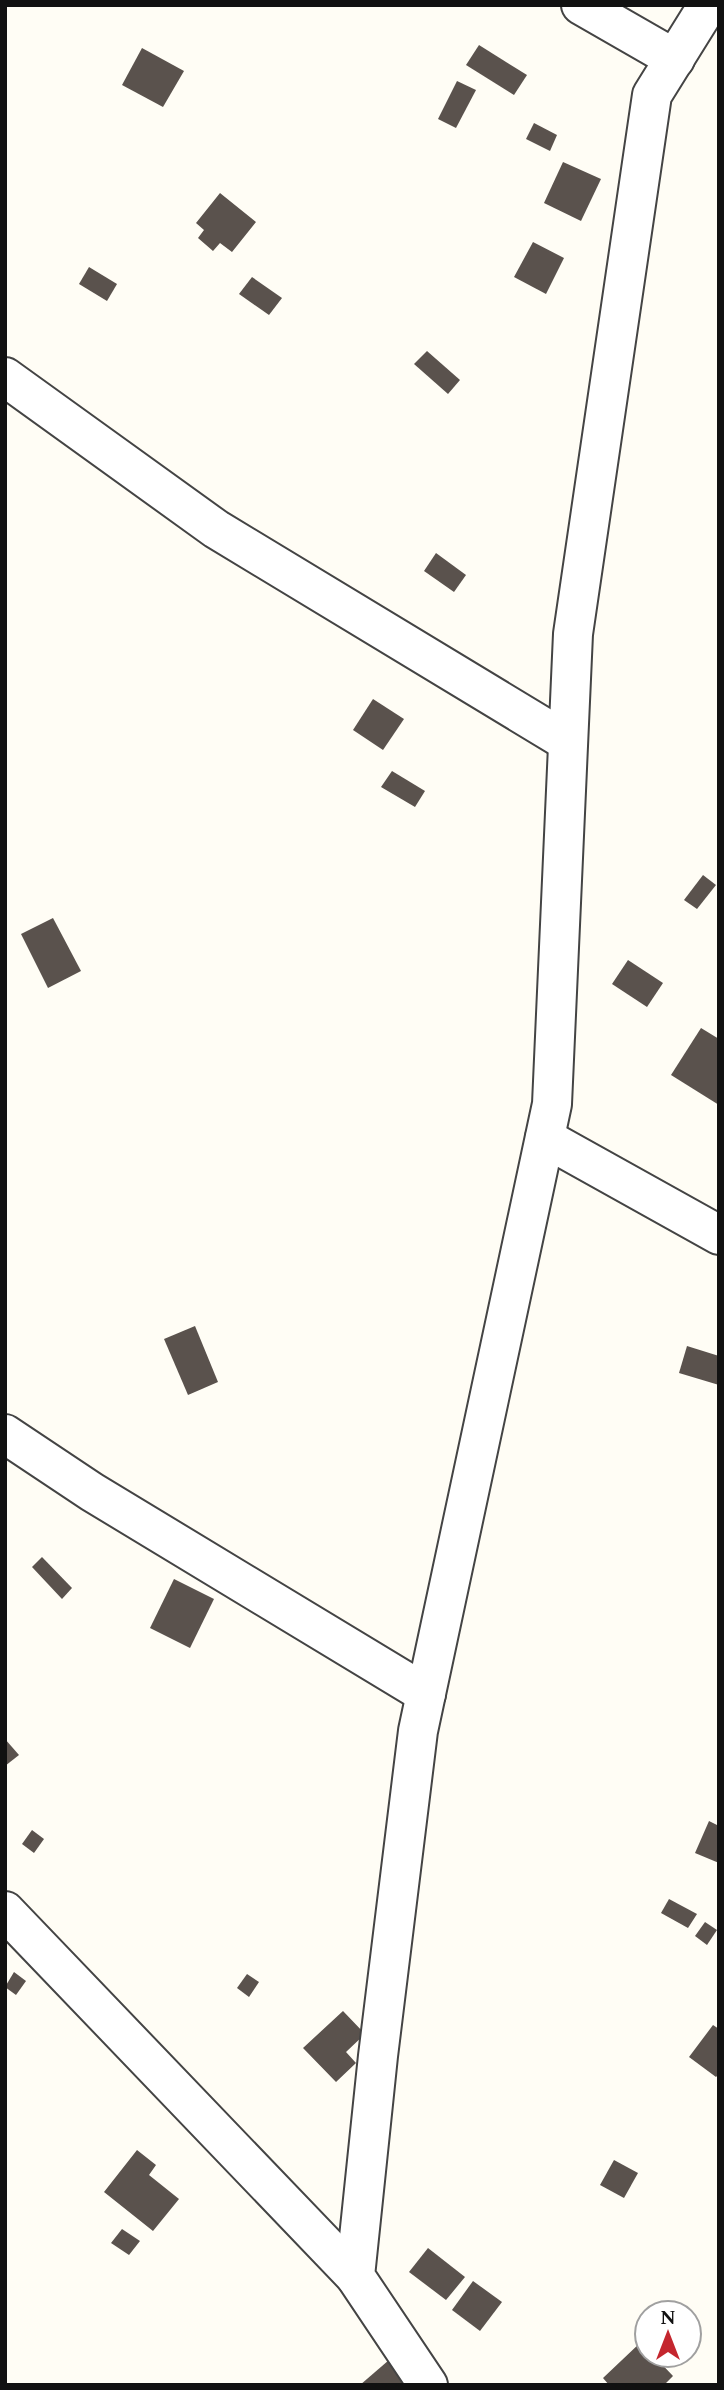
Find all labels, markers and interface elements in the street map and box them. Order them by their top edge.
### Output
north arrow [633,2299,703,2369]
text: N [660,2304,676,2333]

